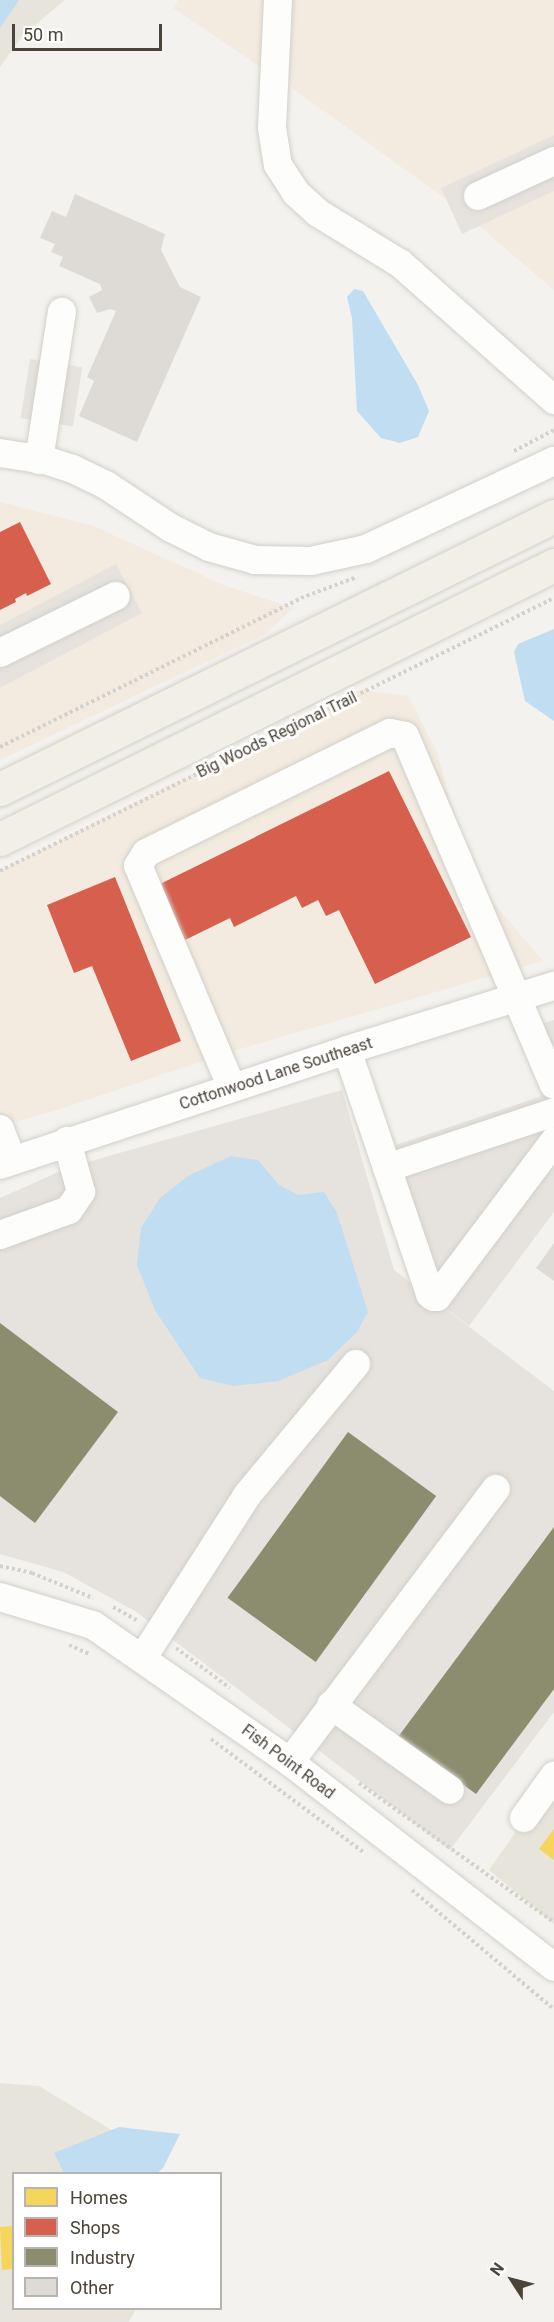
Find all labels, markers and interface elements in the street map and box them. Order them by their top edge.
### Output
scale bar [15,12,165,50]
text: 50 m [23,24,63,45]
street label: Big Woods Regional Trail [193,688,361,782]
street label: Cottonwood Lane Southeast [177,1034,375,1114]
street label: Fish Point Road [238,1721,338,1803]
legend [12,2172,222,2310]
text: Homes [70,2187,128,2208]
text: Shops [70,2217,120,2238]
text: Industry [70,2247,135,2268]
north arrow [482,2250,542,2310]
text: N [486,2259,508,2279]
text: Other [70,2277,114,2298]

